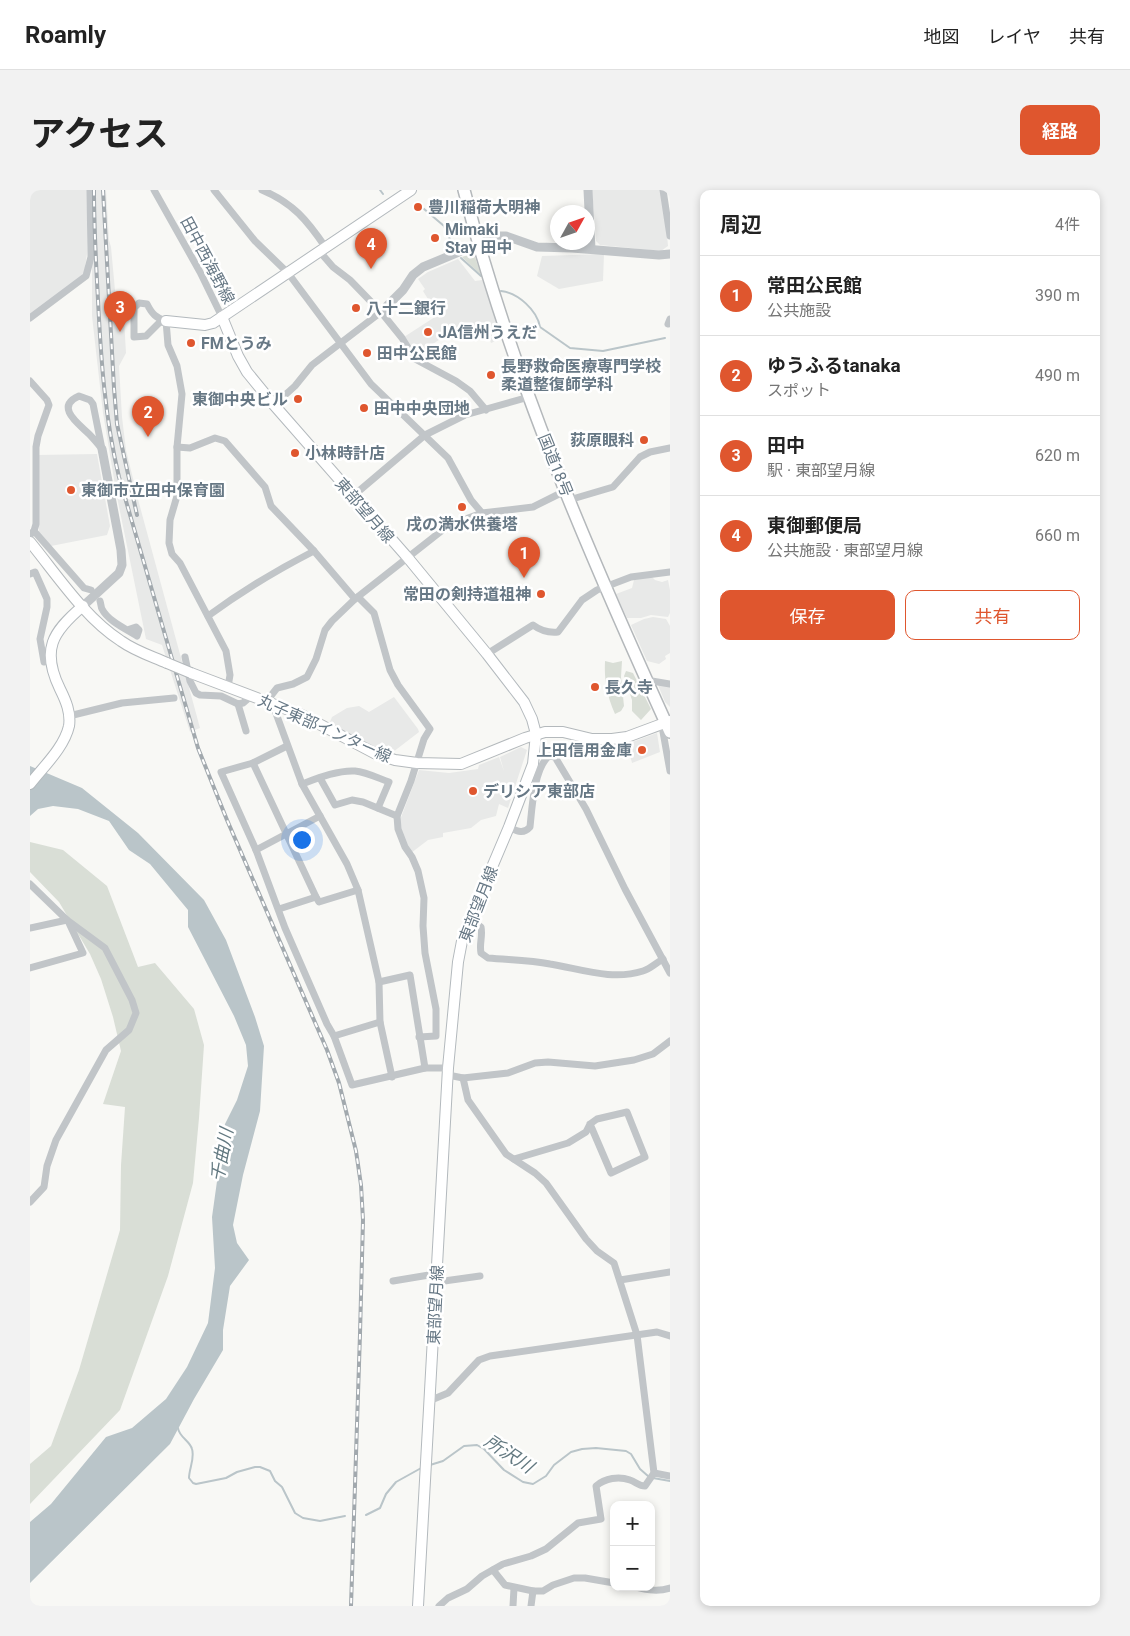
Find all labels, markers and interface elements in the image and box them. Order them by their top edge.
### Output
text: Roamly [25,21,106,49]
text: 地図 [924,26,960,47]
text: レイヤ [988,26,1041,47]
text: 共有 [1069,26,1105,47]
button: 経路 [1020,105,1100,155]
text: アクセス [30,114,168,155]
place label: 豊川稲荷大明神 [428,198,540,217]
marker: 豊川稲荷大明神 [412,201,424,213]
north arrow [550,205,595,250]
street label: 田中西海野線 [177,213,238,307]
text: 周辺 [720,213,762,237]
text: 4件 [1055,215,1080,234]
place label: Mimaki Stay 田中 [445,220,513,257]
pin: 4 [355,228,387,269]
marker: Mimaki Stay 田中 [429,232,441,244]
text: 常田公民館 [767,274,862,297]
text: 1 [731,286,741,305]
text: 390 m [1035,286,1080,305]
pin: 3 [104,291,136,332]
place label: 八十二銀行 [366,299,446,318]
text: 公共施設 [767,301,831,320]
marker: 八十二銀行 [350,302,362,314]
place label: JA信州うえだ [438,323,538,342]
marker: JA信州うえだ [422,326,434,338]
place label: FMとうみ [201,334,272,353]
marker: FMとうみ [185,337,197,349]
place label: 田中公民館 [377,344,457,363]
marker: 田中公民館 [361,347,373,359]
text: ゆうふるtanaka [767,354,901,377]
place label: 長野救命医療専門学校 柔道整復師学科 [501,357,661,394]
text: 2 [731,366,741,385]
text: 490 m [1035,366,1080,385]
marker: 長野救命医療専門学校 柔道整復師学科 [485,369,497,381]
text: スポット [767,381,831,400]
place label: 東御中央ビル [192,390,288,409]
marker: 東御中央ビル [292,393,304,405]
pin: 2 [132,396,164,437]
place label: 田中中央団地 [374,399,470,418]
marker: 田中中央団地 [358,402,370,414]
street label: 国道18号 [534,431,577,499]
place label: 荻原眼科 [570,431,634,450]
marker: 荻原眼科 [638,434,650,446]
text: 田中 [767,434,805,457]
place label: 小林時計店 [305,444,385,463]
text: 3 [731,446,741,465]
text: 620 m [1035,446,1080,465]
marker: 小林時計店 [289,447,301,459]
text: 駅 · 東部望月線 [767,461,875,480]
street label: 東部望月線 [331,474,398,547]
place label: 東御市立田中保育園 [81,481,225,500]
marker: 東御市立田中保育園 [65,484,77,496]
marker: 戌の満水供養塔 [456,501,468,513]
text: 東御郵便局 [767,514,862,537]
place label: 戌の満水供養塔 [406,515,518,534]
text: 4 [731,526,741,545]
text: 660 m [1035,526,1080,545]
pin: 1 [508,537,540,578]
text: 公共施設 · 東部望月線 [767,541,923,560]
place label: 常田の剣持道祖神 [403,585,531,604]
marker: 常田の剣持道祖神 [535,588,547,600]
button: 保存 [720,590,895,640]
button: 共有 [905,590,1080,640]
place label: 長久寺 [605,678,653,697]
marker: 長久寺 [589,681,601,693]
street label: 丸子東部インター線 [255,690,394,766]
place label: 上田信用金庫 [536,741,632,760]
marker: 上田信用金庫 [636,744,648,756]
place label: デリシア東部店 [483,782,595,801]
marker: デリシア東部店 [467,785,479,797]
your location [289,827,315,853]
street label: 東部望月線 [455,863,502,945]
water label: 千曲川 [206,1124,237,1183]
street label: 東部望月線 [424,1265,447,1345]
water label: 所沢川 [481,1430,539,1478]
map controls [610,1501,655,1591]
button: + [610,1501,655,1546]
button: − [610,1546,655,1591]

